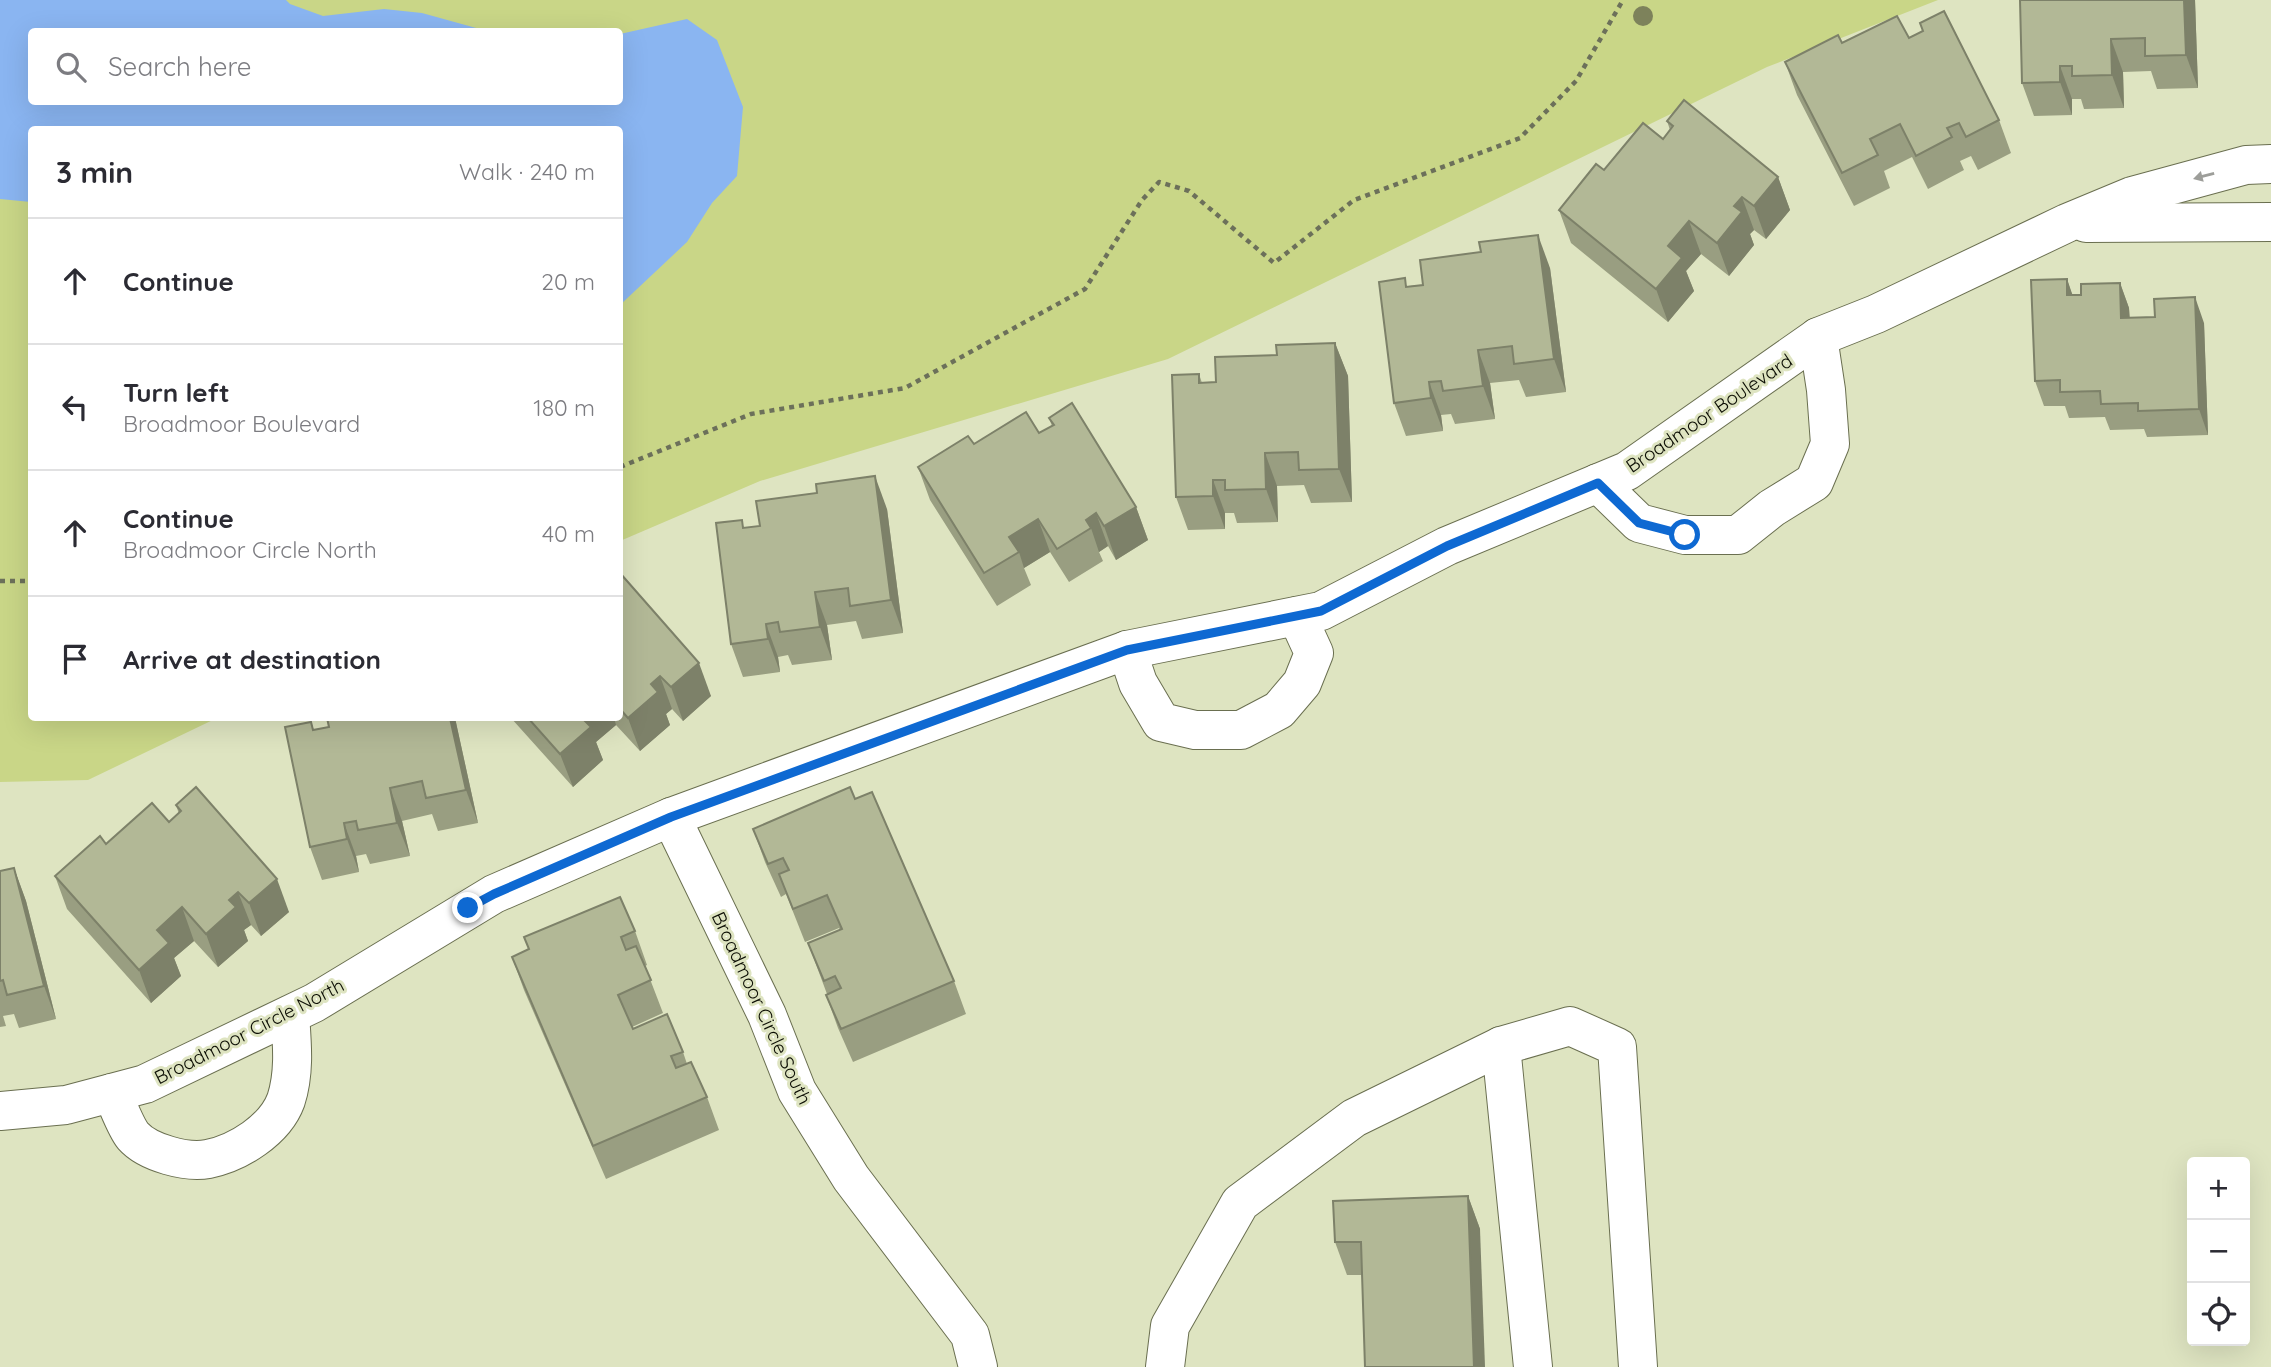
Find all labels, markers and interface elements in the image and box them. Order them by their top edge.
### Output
search box [28,28,623,105]
icon: search [52,48,90,86]
text: Search here [108,50,252,83]
text: 3 min [56,153,133,191]
text: Walk · 240 m [459,157,595,186]
one-way arrow [2193,171,2215,182]
icon: ahead [56,262,94,300]
text: Continue [123,265,234,298]
text: 20 m [541,267,595,296]
street label: Broadmoor Boulevard [1621,348,1797,478]
text: Turn left [123,376,230,409]
icon: left [56,388,94,426]
text: 180 m [533,393,595,422]
text: Broadmoor Boulevard [123,409,360,438]
text: Continue [123,502,234,535]
icon: ahead [56,514,94,552]
text: 40 m [542,519,595,548]
route start [1669,519,1700,550]
text: Broadmoor Circle North [123,535,377,564]
icon: arrive [56,640,94,678]
text: Arrive at destination [123,643,381,676]
route end [452,892,483,923]
street label: Broadmoor Circle South [707,908,817,1108]
street label: Broadmoor Circle North [150,973,348,1089]
map controls [2187,1157,2250,1346]
button: + [2187,1157,2250,1220]
button: − [2187,1220,2250,1283]
button: locate [2187,1283,2250,1346]

